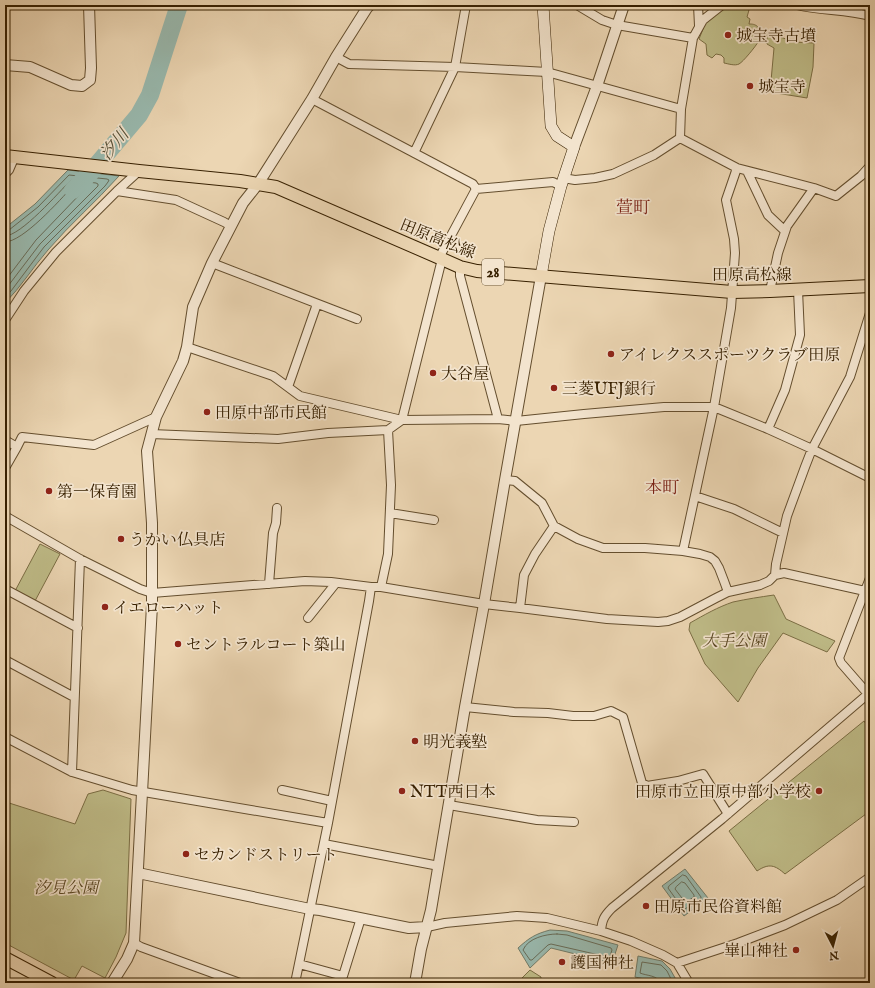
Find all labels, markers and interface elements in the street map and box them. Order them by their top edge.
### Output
place label: 城宝寺古墳 [736,27,816,47]
marker: 城宝寺古墳 [723,30,733,40]
place label: 城宝寺 [758,78,806,98]
marker: 城宝寺 [745,81,755,91]
water label: 汐川 [96,124,135,165]
district label: 萱町 [616,198,650,219]
street label: 田原高松線 [396,216,478,264]
road number: 28 [482,259,504,285]
street label: 田原高松線 [712,266,792,286]
place label: アイレクススポーツクラブ田原 [619,346,840,366]
marker: アイレクススポーツクラブ田原 [606,349,616,359]
place label: 大谷屋 [441,365,489,385]
marker: 大谷屋 [428,368,438,378]
place label: 三菱UFJ銀行 [562,380,656,400]
marker: 三菱UFJ銀行 [549,383,559,393]
place label: 田原中部市民館 [215,404,327,424]
marker: 田原中部市民館 [202,407,212,417]
district label: 本町 [645,478,679,499]
place label: 第一保育園 [57,483,137,503]
marker: 第一保育園 [44,486,54,496]
place label: うかい仏具店 [129,531,225,551]
marker: うかい仏具店 [116,534,126,544]
place label: イエローハット [113,599,224,619]
marker: イエローハット [100,602,110,612]
park label: 大手公園 [702,632,769,652]
place label: セントラルコート築山 [186,636,346,656]
marker: セントラルコート築山 [173,639,183,649]
place label: 明光義塾 [423,733,487,753]
marker: 明光義塾 [410,736,420,746]
place label: NTT西日本 [410,783,495,803]
place label: 田原市立田原中部小学校 [635,783,811,803]
marker: NTT西日本 [397,786,407,796]
marker: 田原市立田原中部小学校 [814,786,824,796]
place label: セカンドストリート [194,846,338,866]
marker: セカンドストリート [181,849,191,859]
park label: 汐見公園 [34,879,101,899]
place label: 田原市民俗資料館 [654,898,782,918]
marker: 田原市民俗資料館 [641,901,651,911]
north arrow [813,926,853,966]
place label: 崋山神社 [724,942,788,962]
marker: 崋山神社 [791,945,801,955]
text: N [828,947,840,962]
place label: 護国神社 [570,954,634,974]
marker: 護国神社 [557,957,567,967]

